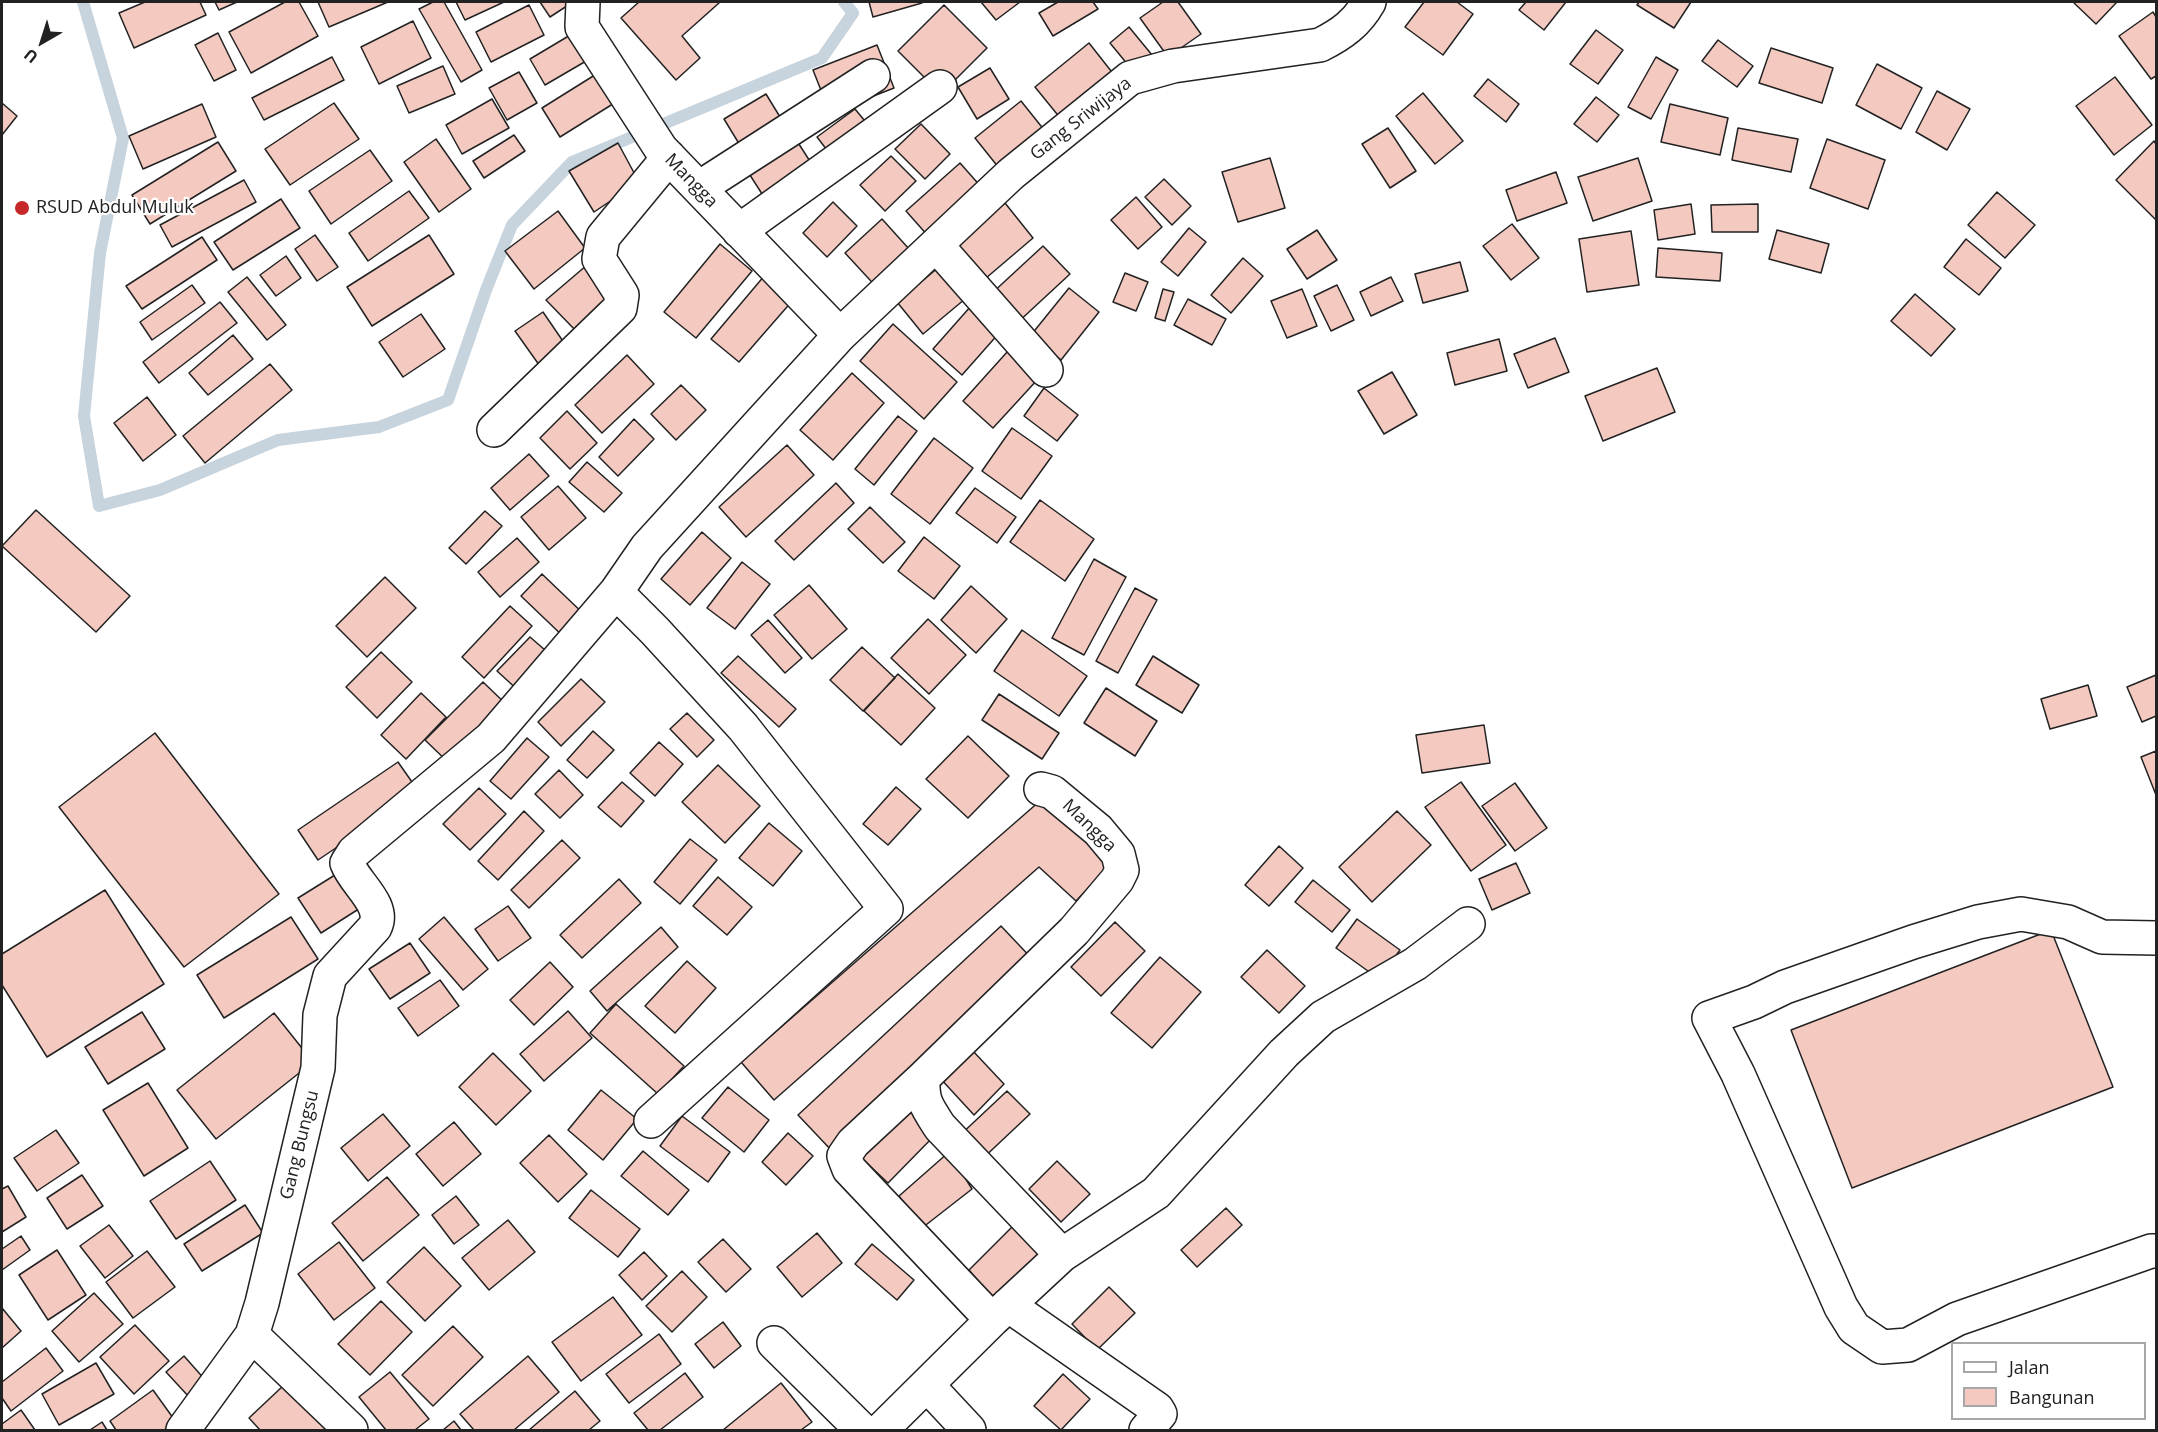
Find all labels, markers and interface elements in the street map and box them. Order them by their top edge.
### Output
north arrow [12,12,72,72]
text: U [19,44,42,68]
street label: Gang Sriwijaya [1026,73,1136,165]
street label: Mangga [660,149,722,213]
place label: RSUD Abdul Muluk [36,197,194,219]
marker: RSUD Abdul Muluk [13,199,31,217]
street label: Mangga [1057,795,1121,857]
street label: Gang Bungsu [276,1088,324,1202]
legend [1951,1342,2146,1420]
text: Jalan [2009,1355,2049,1379]
text: Bangunan [2009,1385,2095,1409]

